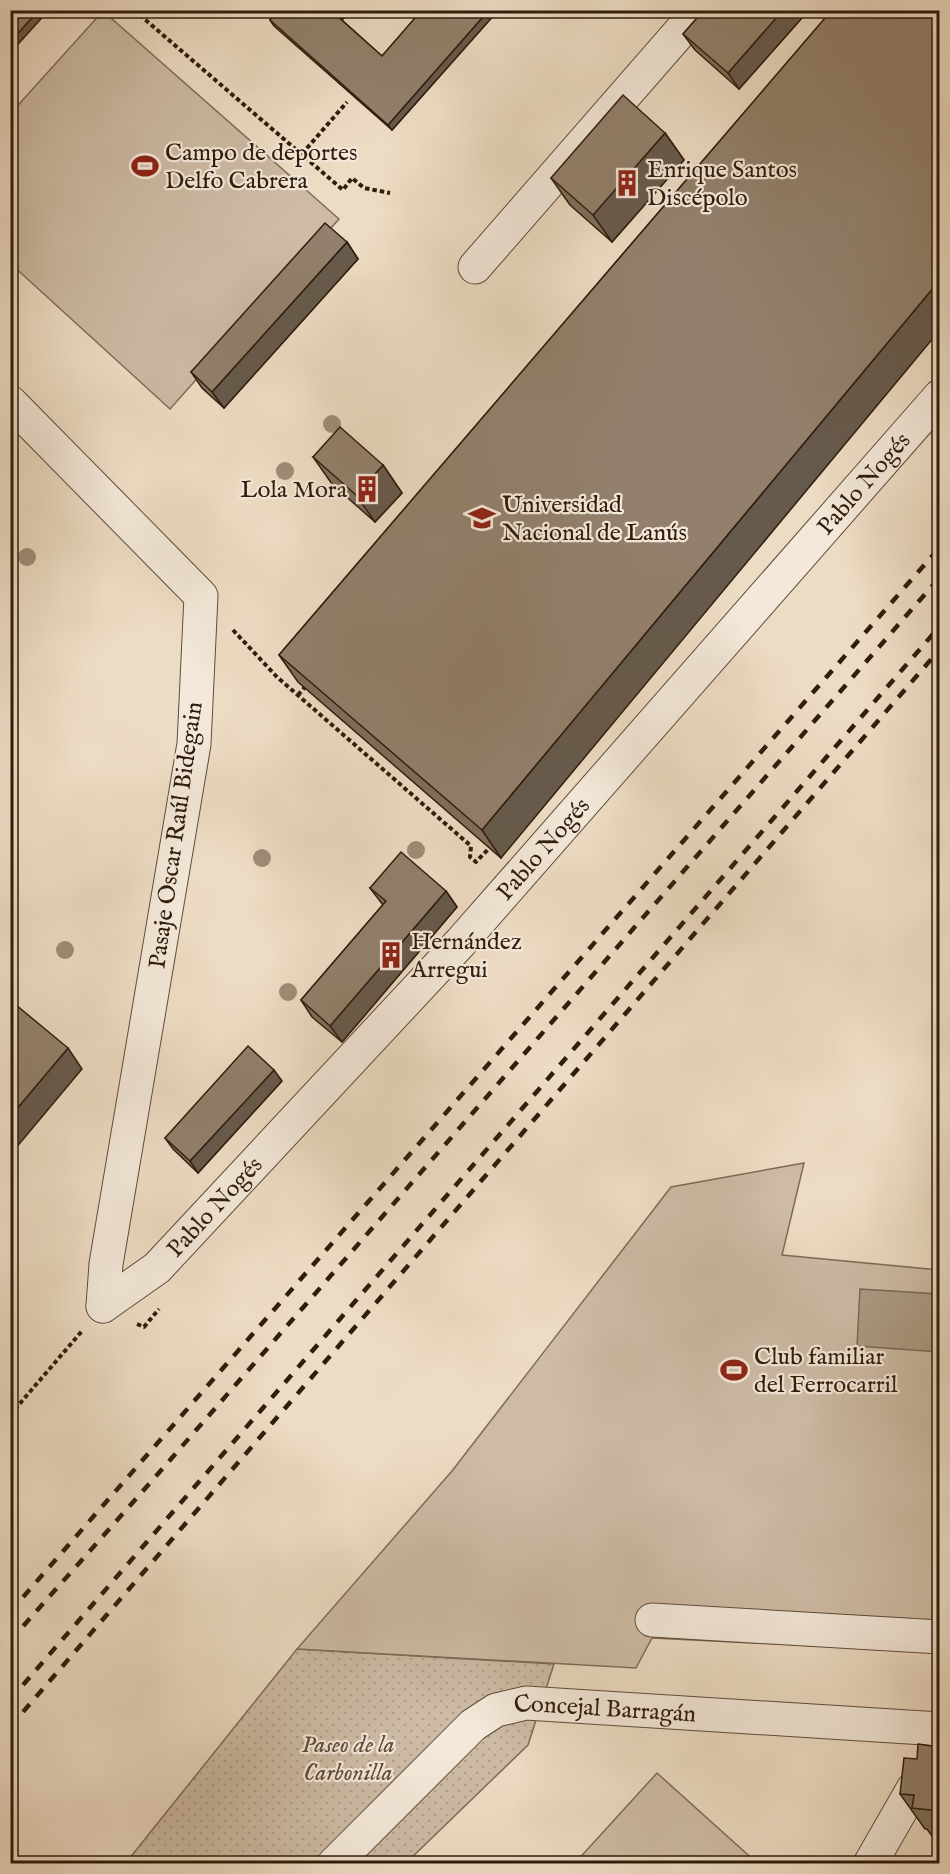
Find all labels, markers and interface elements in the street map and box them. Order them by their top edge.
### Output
place label: Campo de deportes Delfo Cabrera [165,138,358,197]
sports icon: Campo de deportes Delfo Cabrera [130,151,160,181]
place label: Enrique Santos Discépolo [647,155,797,214]
building icon: Enrique Santos Discépolo [612,168,642,198]
street label: Pablo Nogés [811,426,918,542]
building icon: Lola Mora [352,474,382,504]
place label: Lola Mora [240,475,348,506]
place label: Universidad Nacional de Lanús [502,490,687,549]
school or university icon: Universidad Nacional de Lanús [467,503,497,533]
street label: Pasaje Oscar Raúl Bidegain [142,700,211,971]
street label: Pablo Nogés [491,792,598,908]
place label: Hernández Arregui [410,927,522,986]
building icon: Hernández Arregui [376,940,406,970]
street label: Pablo Nogés [161,1151,270,1265]
place label: Club familiar del Ferrocarril [754,1342,898,1401]
sports icon: Club familiar del Ferrocarril [719,1355,749,1385]
street label: Concejal Barragán [511,1688,697,1731]
park label: Paseo de la Carbonilla [302,1730,394,1789]

